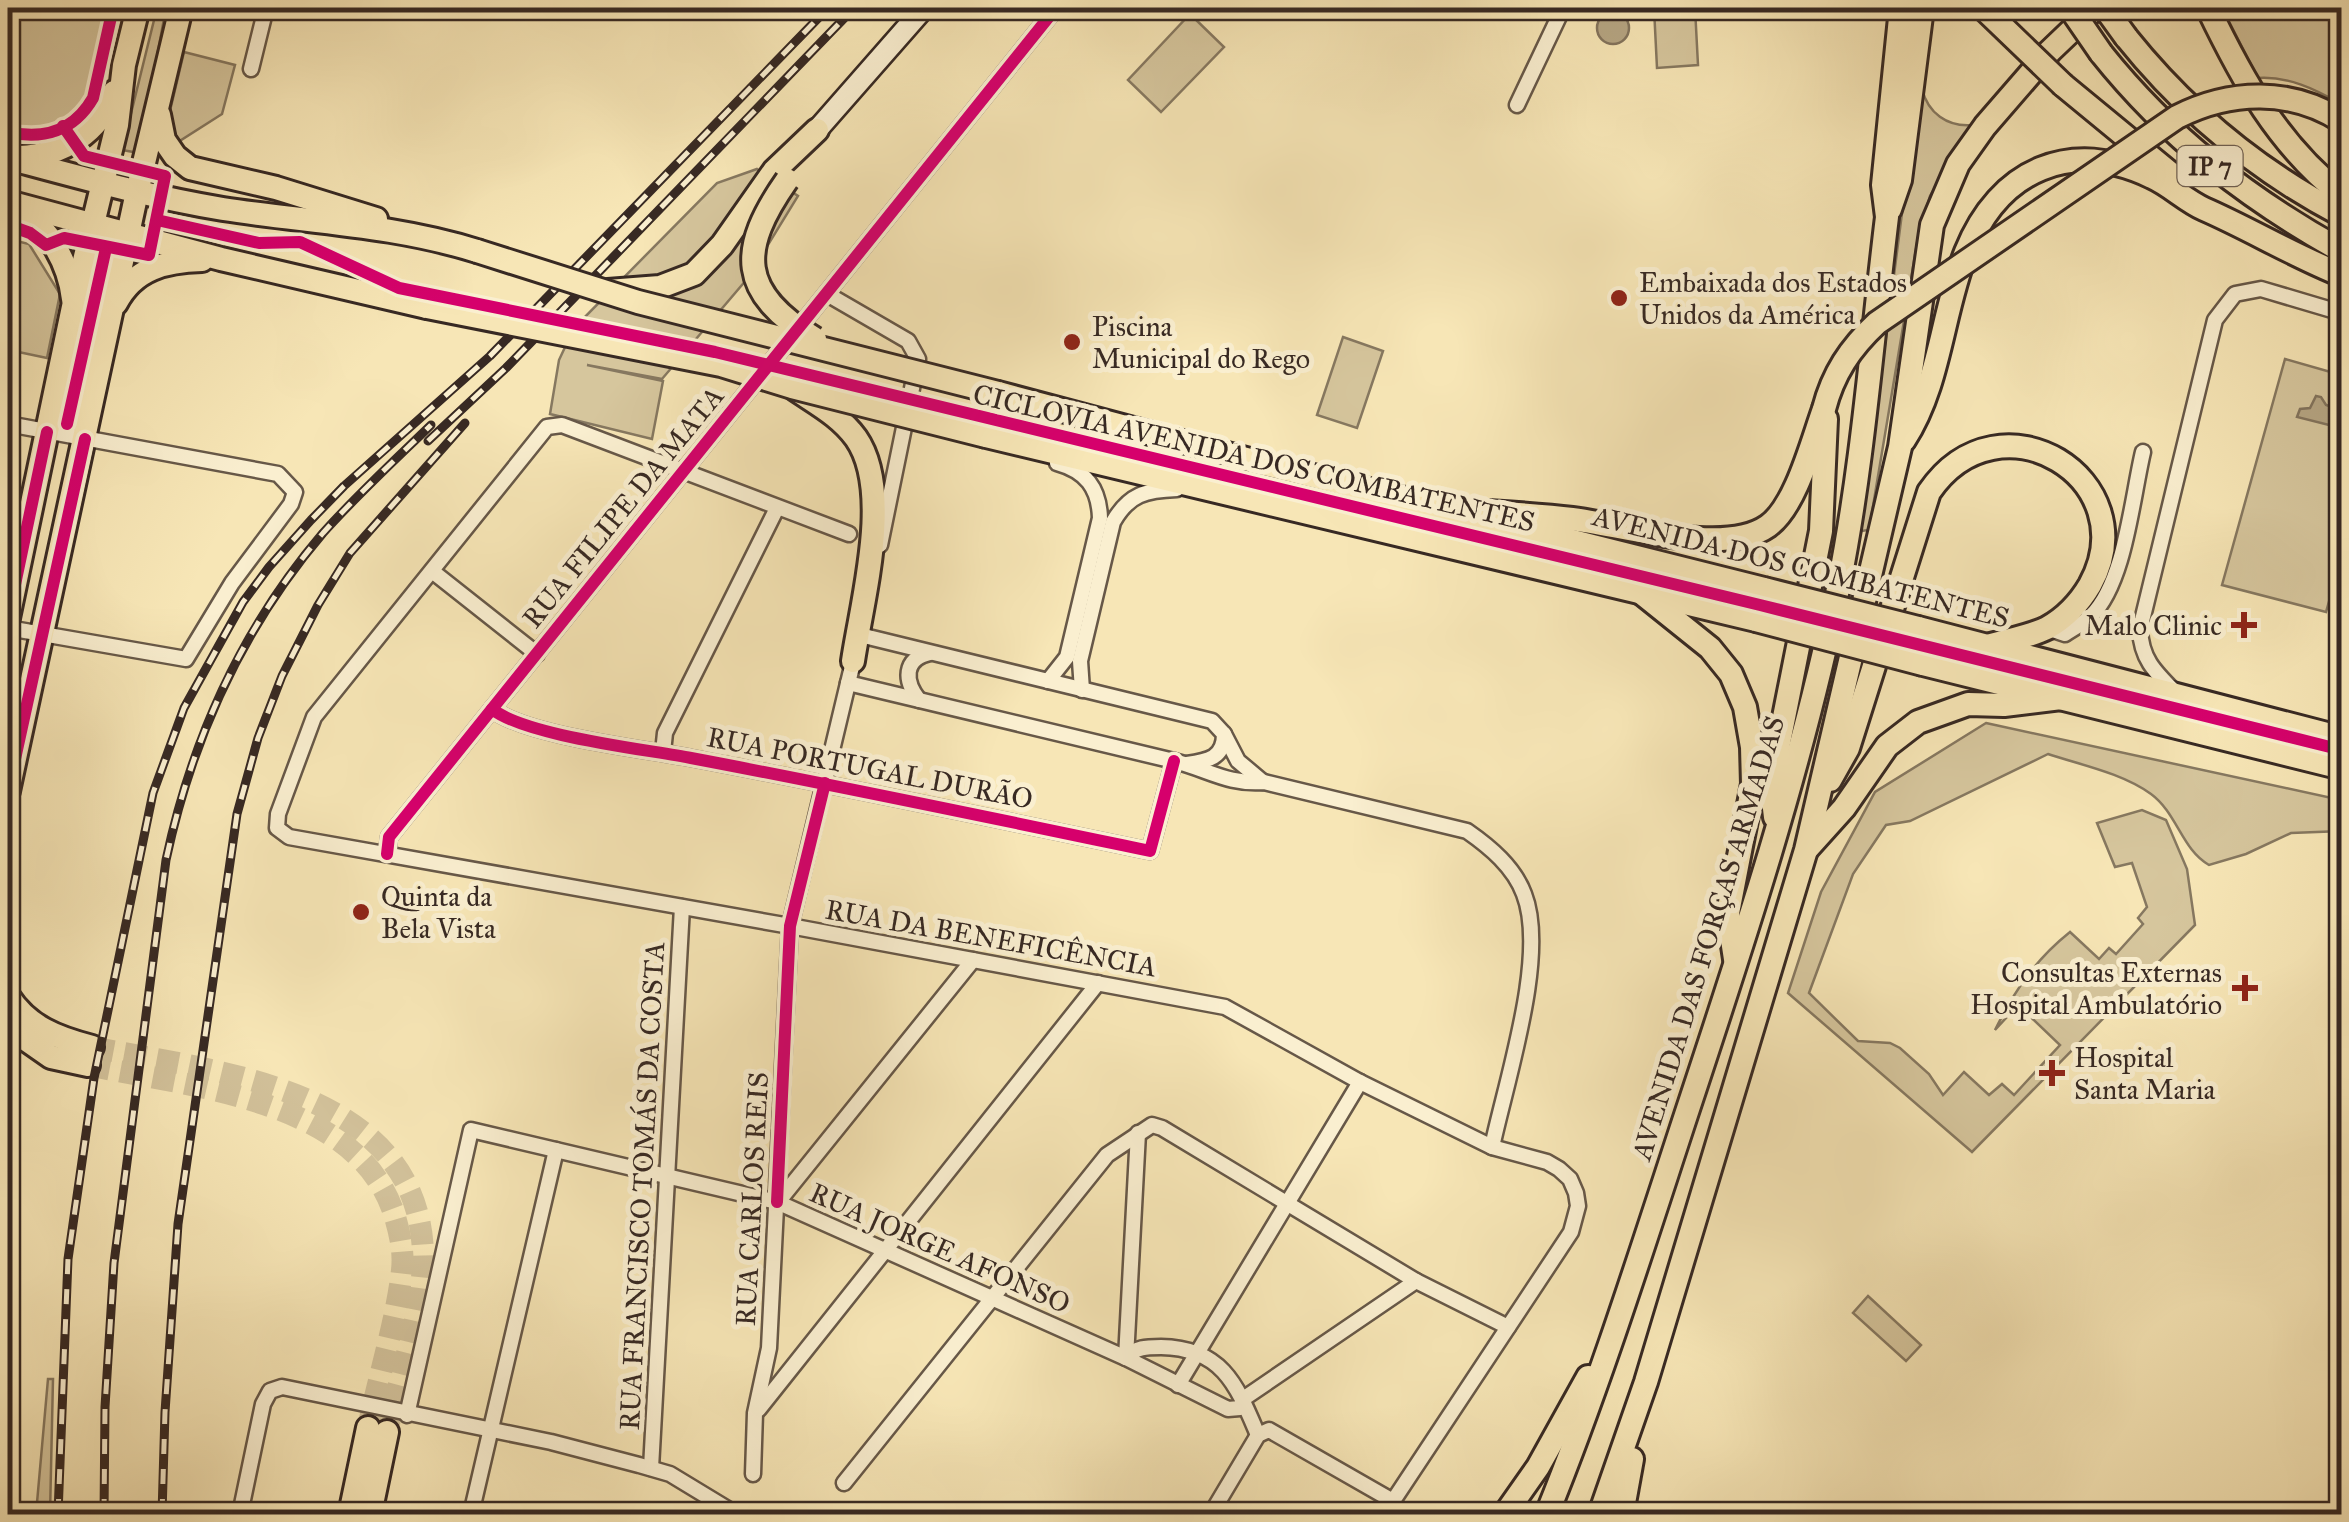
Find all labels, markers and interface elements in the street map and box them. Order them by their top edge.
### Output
road number: IP 7 [2178,146,2242,186]
place label: Embaixada dos Estados Unidos da América [1639,265,1907,332]
marker: Embaixada dos Estados Unidos da América [1608,287,1630,309]
place label: Piscina Municipal do Rego [1092,309,1310,376]
marker: Piscina Municipal do Rego [1061,331,1083,353]
street label: CICLOVIA AVENIDA DOS COMBATENTES [970,376,1538,540]
street label: RUA FILIPE DA MATA [515,379,731,635]
street label: AVENIDA DOS COMBATENTES [1588,498,2013,636]
place label: Malo Clinic [2085,608,2222,643]
marker: Malo Clinic [2231,612,2257,638]
street label: AVENIDA DAS FORÇAS ARMADAS [1623,712,1792,1165]
street label: RUA PORTUGAL DURÃO [704,719,1036,817]
place label: Quinta da Bela Vista [381,879,496,946]
street label: RUA DA BENEFICÊNCIA [823,892,1160,984]
marker: Quinta da Bela Vista [350,901,372,923]
street label: RUA FRANCISCO TOMÁS DA COSTA [612,941,672,1431]
place label: Consultas Externas Hospital Ambulatório [1970,955,2222,1022]
marker: Consultas Externas Hospital Ambulatório [2232,975,2258,1001]
place label: Hospital Santa Maria [2074,1040,2216,1107]
marker: Hospital Santa Maria [2039,1060,2065,1086]
street label: RUA CARLOS REIS [728,1071,776,1327]
street label: RUA JORGE AFONSO [804,1175,1076,1321]

